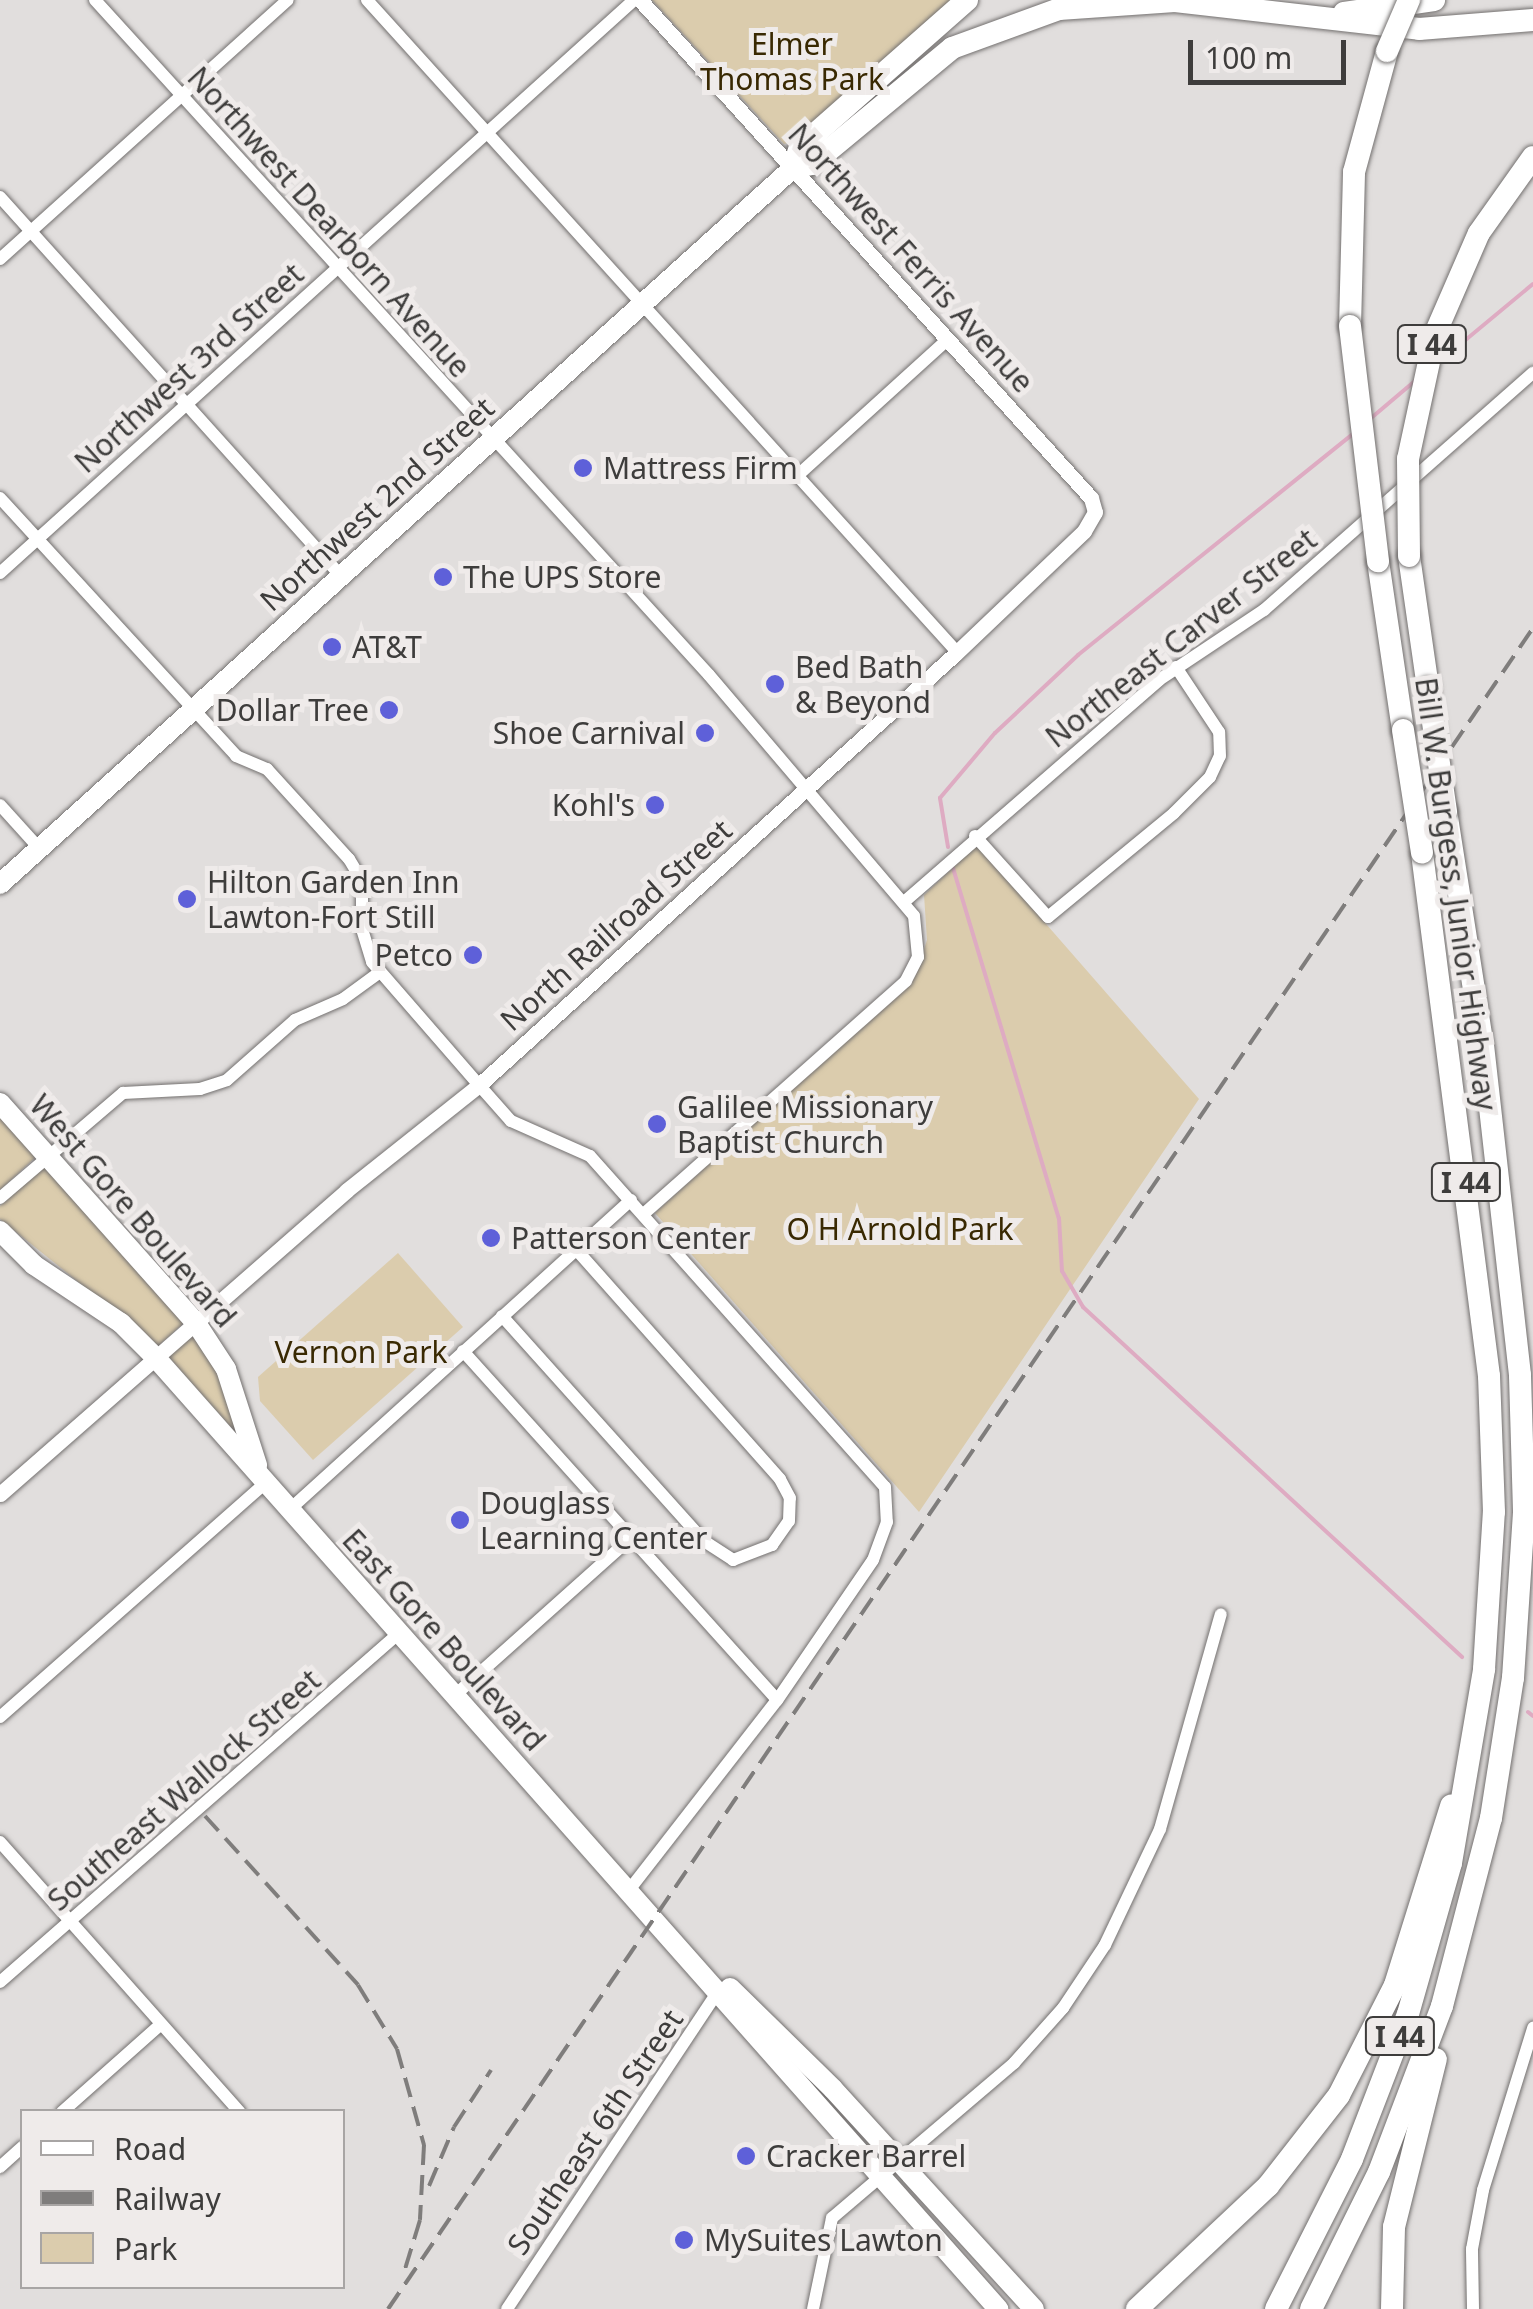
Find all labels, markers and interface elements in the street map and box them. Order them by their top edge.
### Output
scale bar [1193,20,1350,82]
park label: Elmer Thomas Park [700,26,884,96]
text: 100 m [1205,37,1292,78]
street label: Northwest Dearborn Avenue [180,60,478,384]
street label: Northwest Ferris Avenue [781,116,1041,400]
street label: Northwest 3rd Street [67,256,311,480]
road number: I 44 [1394,321,1470,367]
street label: Northwest 2nd Street [253,390,501,618]
place label: Mattress Firm [603,450,798,486]
marker: Mattress Firm [572,457,594,479]
street label: Northeast Carver Street [1038,521,1324,755]
place label: The UPS Store [463,559,661,595]
marker: The UPS Store [432,566,454,588]
place label: AT&T [352,629,422,665]
marker: AT&T [321,636,343,658]
place label: Bed Bath & Beyond [795,649,931,720]
marker: Bed Bath & Beyond [764,673,786,695]
street label: Bill W. Burgess, Junior Highway [1408,675,1504,1113]
place label: Dollar Tree [216,692,369,728]
marker: Dollar Tree [378,699,400,721]
place label: Shoe Carnival [493,715,685,751]
marker: Shoe Carnival [694,722,716,744]
place label: Kohl's [552,787,635,823]
marker: Kohl's [644,794,666,816]
street label: North Railroad Street [493,812,739,1038]
place label: Hilton Garden Inn Lawton-Fort Still [207,864,459,934]
marker: Hilton Garden Inn Lawton-Fort Still [176,888,198,910]
place label: Petco [375,937,453,973]
marker: Petco [462,944,484,966]
street label: West Gore Boulevard [22,1087,244,1335]
place label: Galilee Missionary Baptist Church [677,1089,933,1160]
marker: Galilee Missionary Baptist Church [646,1113,668,1135]
road number: I 44 [1428,1159,1504,1205]
park label: O H Arnold Park [787,1211,1013,1247]
place label: Patterson Center [511,1220,750,1256]
marker: Patterson Center [480,1227,502,1249]
park label: Vernon Park [274,1334,448,1370]
place label: Douglass Learning Center [480,1485,707,1556]
marker: Douglass Learning Center [449,1509,471,1531]
street label: East Gore Boulevard [335,1522,553,1758]
street label: Southeast Wallock Street [40,1662,328,1918]
street label: Southeast 6th Street [500,2003,690,2261]
road number: I 44 [1362,2013,1438,2059]
legend [20,2109,345,2289]
text: Road [114,2128,186,2169]
place label: Cracker Barrel [766,2138,966,2174]
marker: Cracker Barrel [735,2145,757,2167]
text: Railway [114,2178,221,2219]
place label: MySuites Lawton [704,2222,943,2258]
text: Park [114,2228,177,2269]
marker: MySuites Lawton [673,2229,695,2251]

